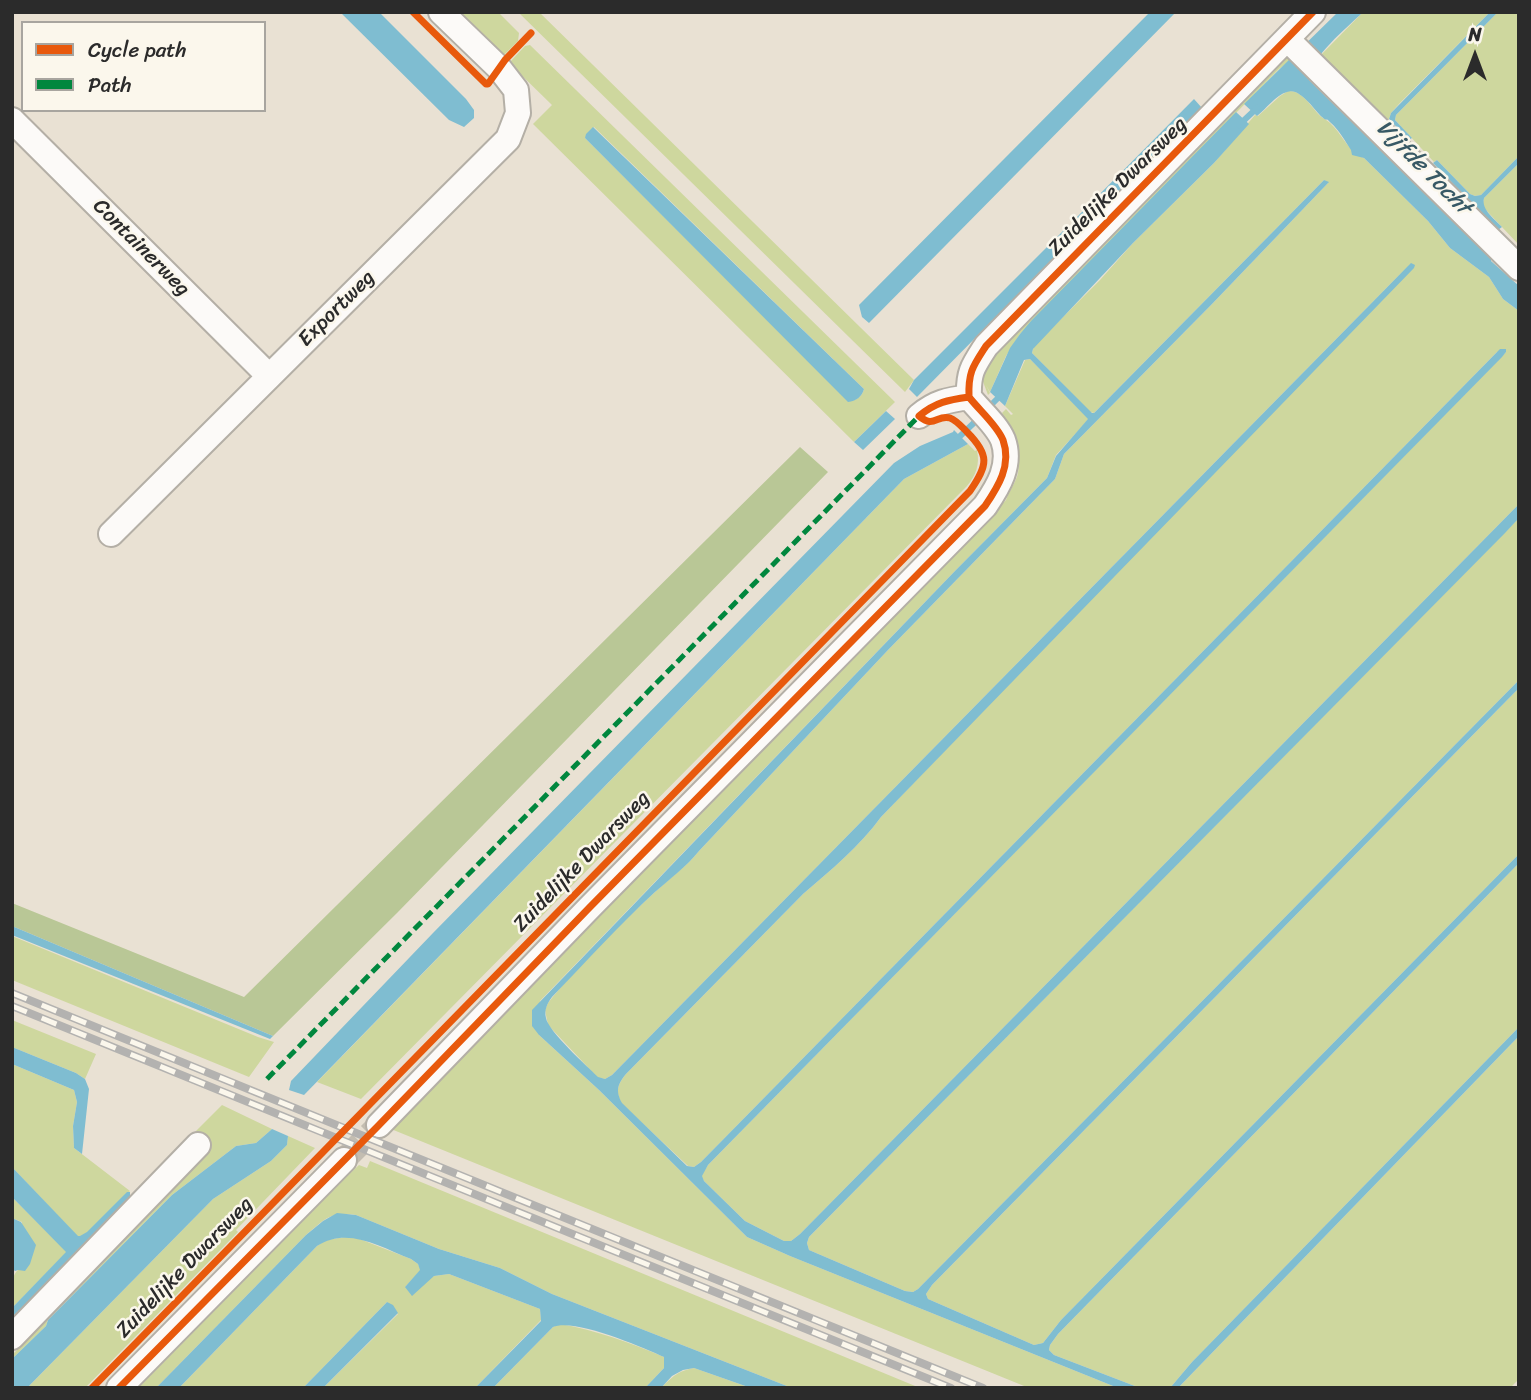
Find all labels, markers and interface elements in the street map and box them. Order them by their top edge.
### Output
text: N [1468,18,1482,51]
legend [21,21,266,112]
north arrow [1440,21,1510,91]
text: Cycle path [88,31,187,69]
text: Path [88,66,131,104]
street label: Zuidelijke Dwarsweg [1043,112,1193,262]
water label: Vijfde Tocht [1370,115,1476,221]
street label: Containerweg [87,194,195,302]
street label: Exportweg [293,265,381,353]
street label: Zuidelijke Dwarsweg [508,786,656,938]
street label: Zuidelijke Dwarsweg [111,1192,259,1344]

